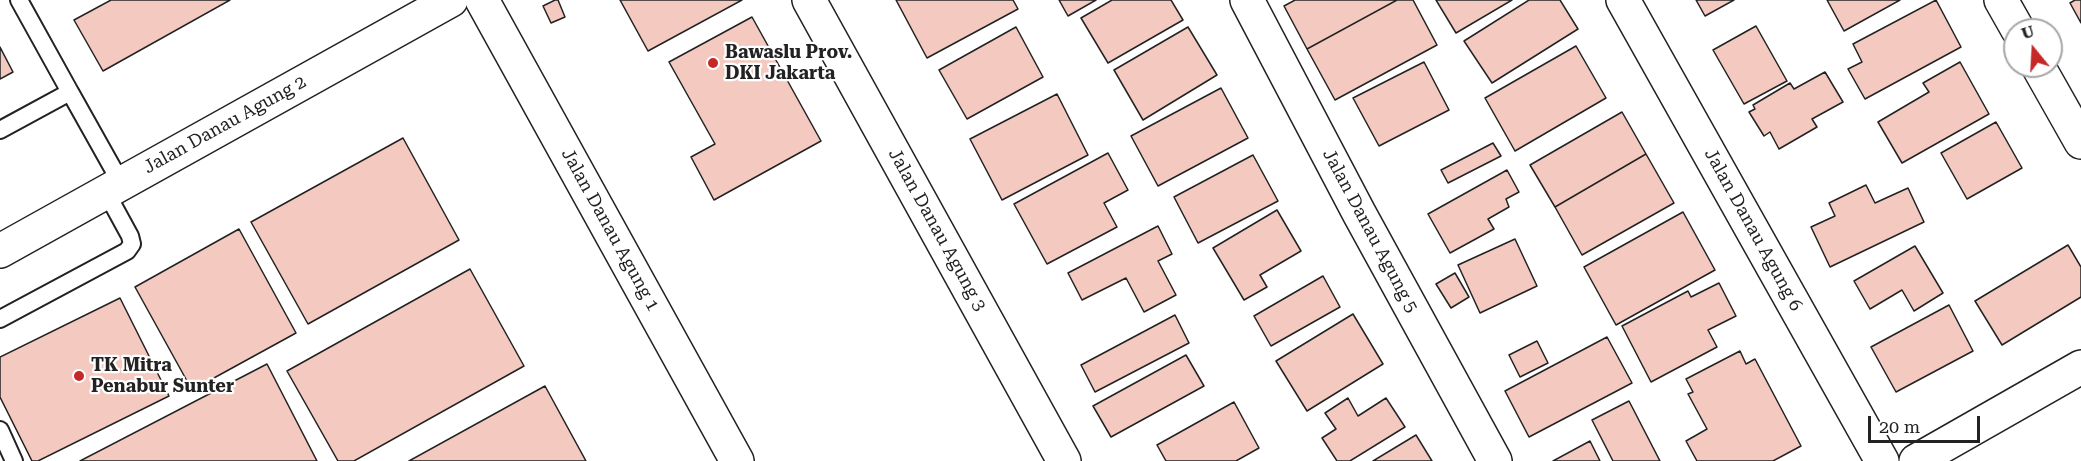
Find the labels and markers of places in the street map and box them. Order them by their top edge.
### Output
place label: Bawaslu Prov. DKI Jakarta [725,42,852,84]
marker: Bawaslu Prov. DKI Jakarta [706,56,720,70]
place label: TK Mitra Penabur Sunter [91,355,234,398]
marker: TK Mitra Penabur Sunter [72,369,86,383]

